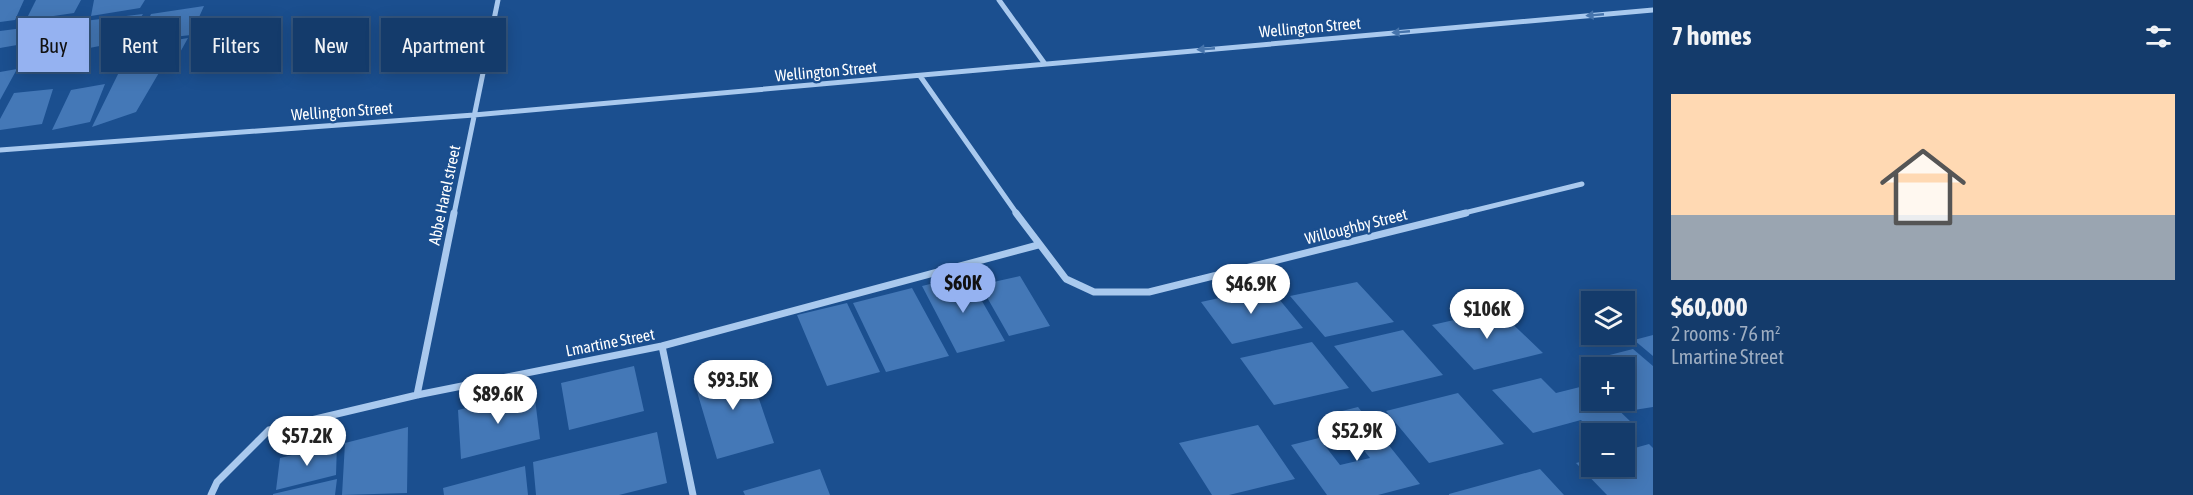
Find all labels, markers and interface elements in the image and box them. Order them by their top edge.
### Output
one-way arrow [1585,10,1604,20]
street label: Wellington Street [1258,14,1362,41]
chip: Buy [18,18,89,72]
chip: Rent [101,18,179,72]
chip: Filters [191,18,281,72]
chip: New [293,18,369,72]
chip: Apartment [381,18,506,72]
icon: filters [2142,20,2175,53]
text: 7 homes [1671,21,1751,51]
one-way arrow [1391,27,1410,37]
one-way arrow [1197,45,1216,54]
street label: Wellington Street [774,58,878,85]
street label: Wellington Street [290,98,394,125]
icon: home [1869,133,1977,241]
street label: Abbe Harel street [425,143,463,247]
street label: Willoughby Street [1303,204,1410,248]
pin: $60K [927,263,999,314]
pin: $46.9K [1202,264,1300,315]
text: $60K [945,271,982,294]
text: $46.9K [1226,272,1276,295]
pin: $106K [1445,289,1529,340]
map controls [1581,291,1635,477]
button: layers [1581,291,1635,345]
text: $60,000 [1671,292,1748,322]
text: $106K [1464,297,1510,320]
text: 2 rooms · 76 m² [1671,322,1781,345]
street label: Lmartine Street [564,324,656,359]
text: Lmartine Street [1671,345,1784,368]
button: + [1581,357,1635,411]
pin: $93.5K [684,360,782,411]
text: $93.5K [708,368,758,391]
pin: $89.6K [449,374,547,425]
text: $89.6K [473,382,523,405]
pin: $52.9K [1308,411,1406,462]
pin: $57.2K [258,416,356,467]
text: $52.9K [1332,419,1382,442]
button: − [1581,423,1635,477]
text: $57.2K [282,424,332,447]

